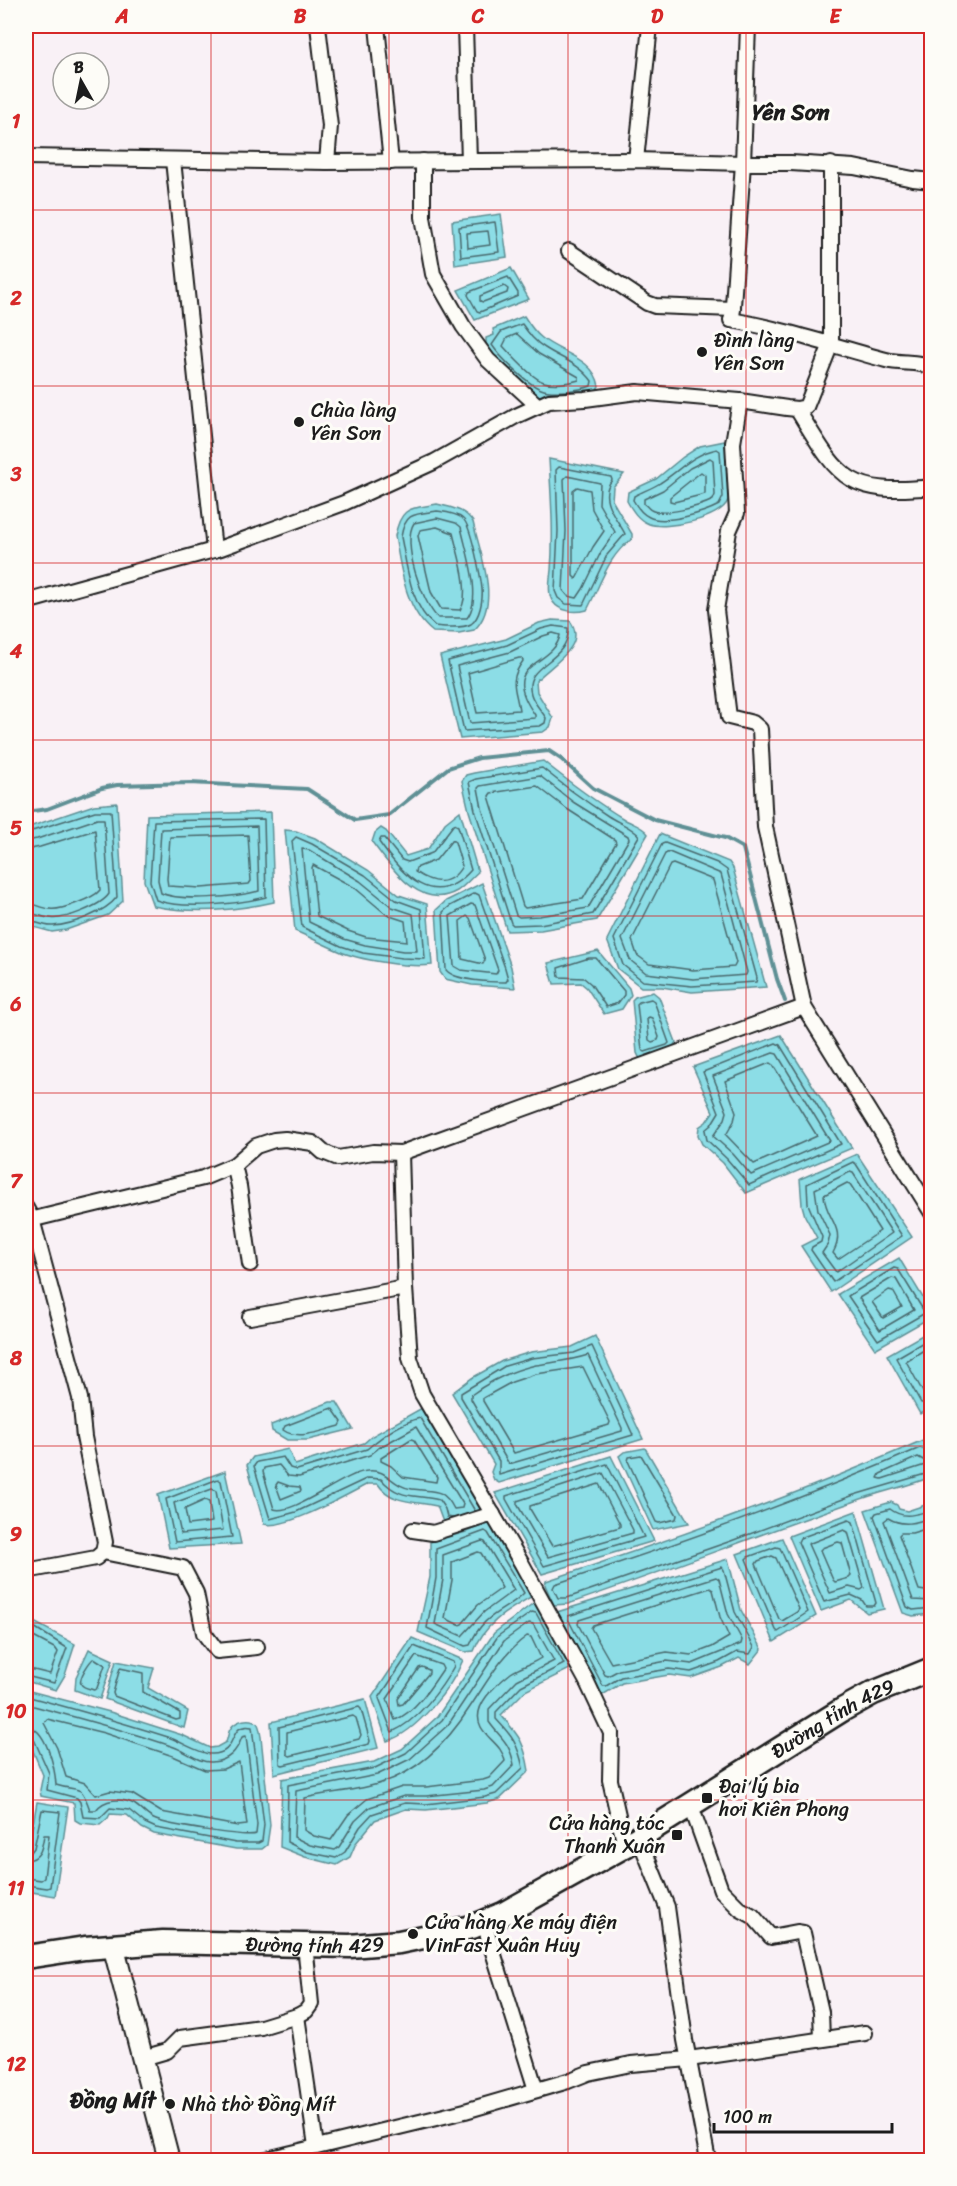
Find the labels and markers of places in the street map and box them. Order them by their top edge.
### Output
place label: Đình làng Yên Sơn [714,323,795,381]
marker: Đình làng Yên Sơn [695,345,709,359]
place label: Chùa làng Yên Sơn [311,393,397,451]
marker: Chùa làng Yên Sơn [292,415,306,429]
place label: Đại lý bia hơi Kiên Phong [718,1769,849,1827]
marker: Đại lý bia hơi Kiên Phong [700,1791,714,1805]
place label: Cửa hàng tóc Thanh Xuân [549,1806,665,1864]
marker: Cửa hàng tóc Thanh Xuân [670,1828,684,1842]
place label: Cửa hàng Xe máy điện VinFast Xuân Huy [425,1905,617,1963]
marker: Cửa hàng Xe máy điện VinFast Xuân Huy [406,1927,420,1941]
place label: Nhà thờ Đồng Mít [182,2087,337,2122]
marker: Nhà thờ Đồng Mít [163,2097,177,2111]

